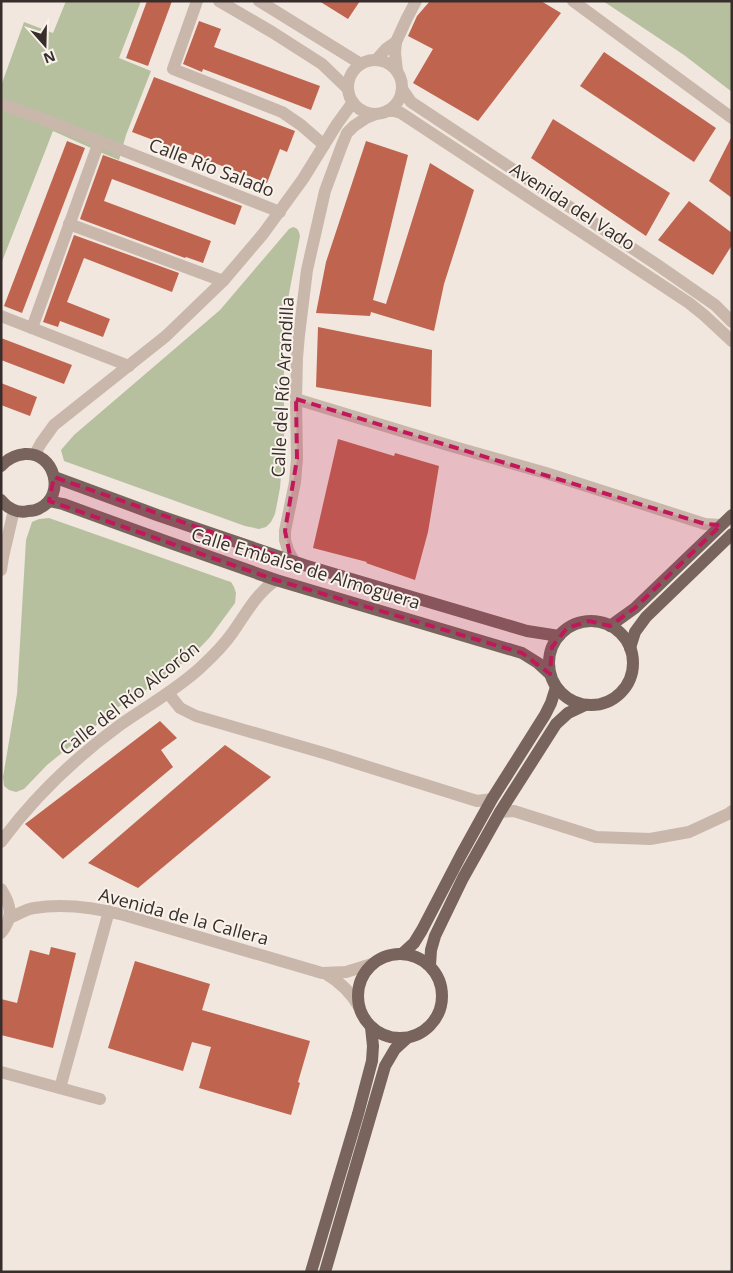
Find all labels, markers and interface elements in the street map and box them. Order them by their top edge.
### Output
north arrow [20,20,70,70]
text: N [41,47,58,69]
street label: Calle Río Salado [146,132,278,202]
street label: Avenida del Vado [506,157,640,255]
street label: Calle del Río Arandilla [265,296,299,478]
street label: Calle Embalse de Almoguera [189,522,423,614]
street label: Calle del Río Alcorón [54,636,204,760]
street label: Avenida de la Callera [97,882,271,950]

